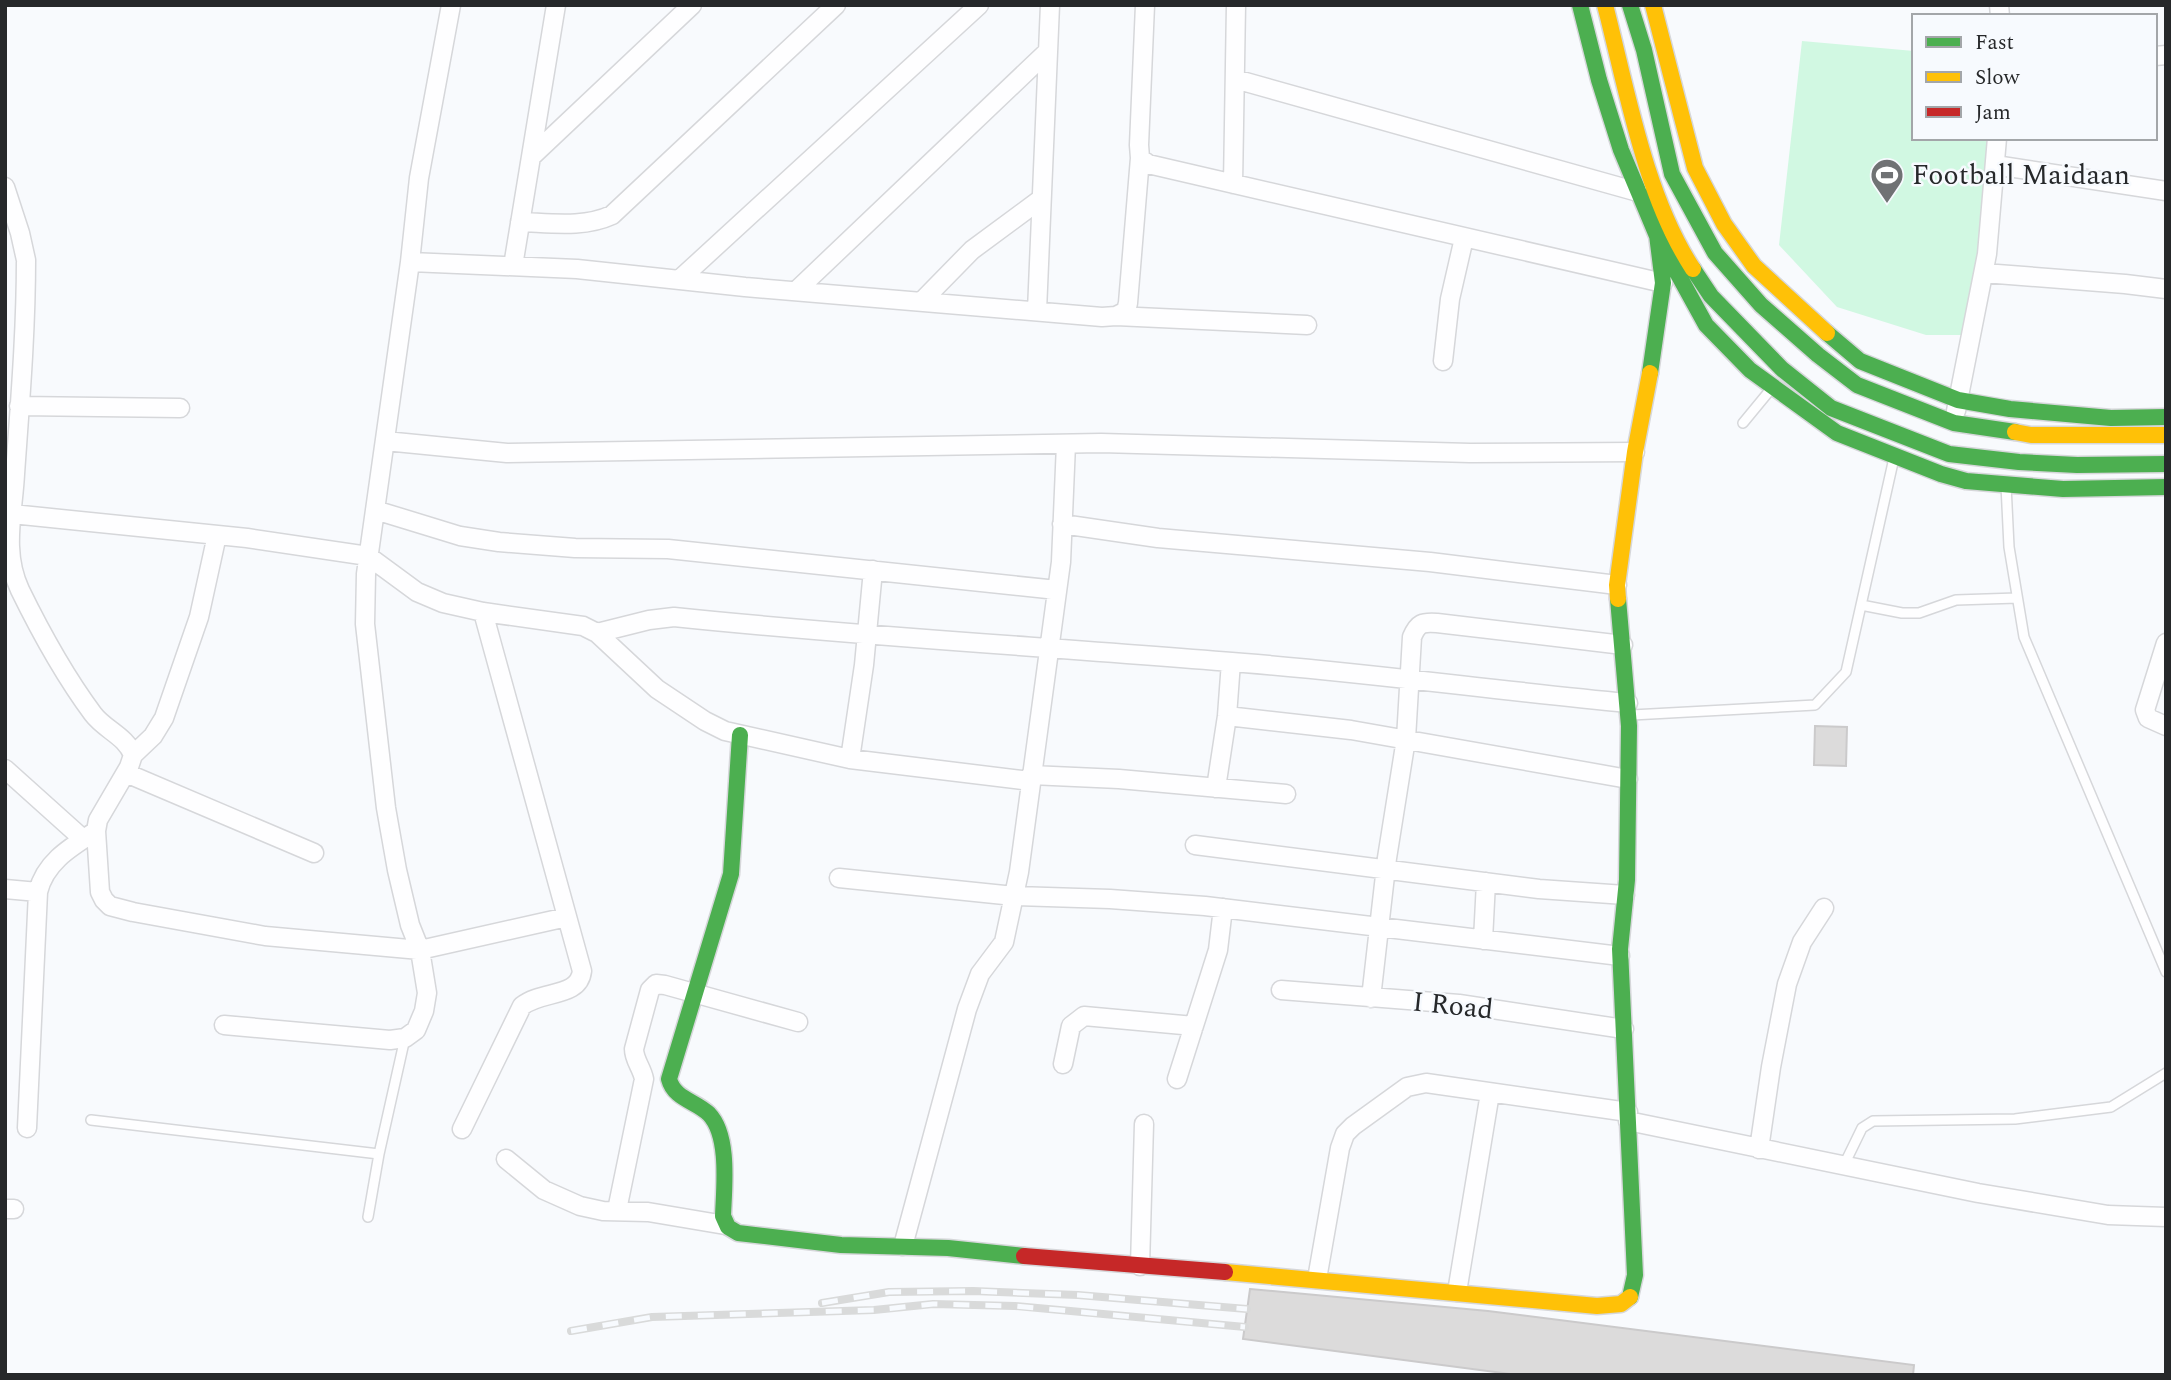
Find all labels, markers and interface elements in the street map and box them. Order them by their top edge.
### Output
legend [1912,14,2157,140]
text: Fast [1975,27,2014,59]
text: Slow [1975,62,2021,94]
text: Jam [1975,97,2011,129]
place label: Football Maidaan [1912,154,2130,197]
sports icon: Football Maidaan [1868,156,1906,205]
street label: I Road [1410,980,1496,1032]

